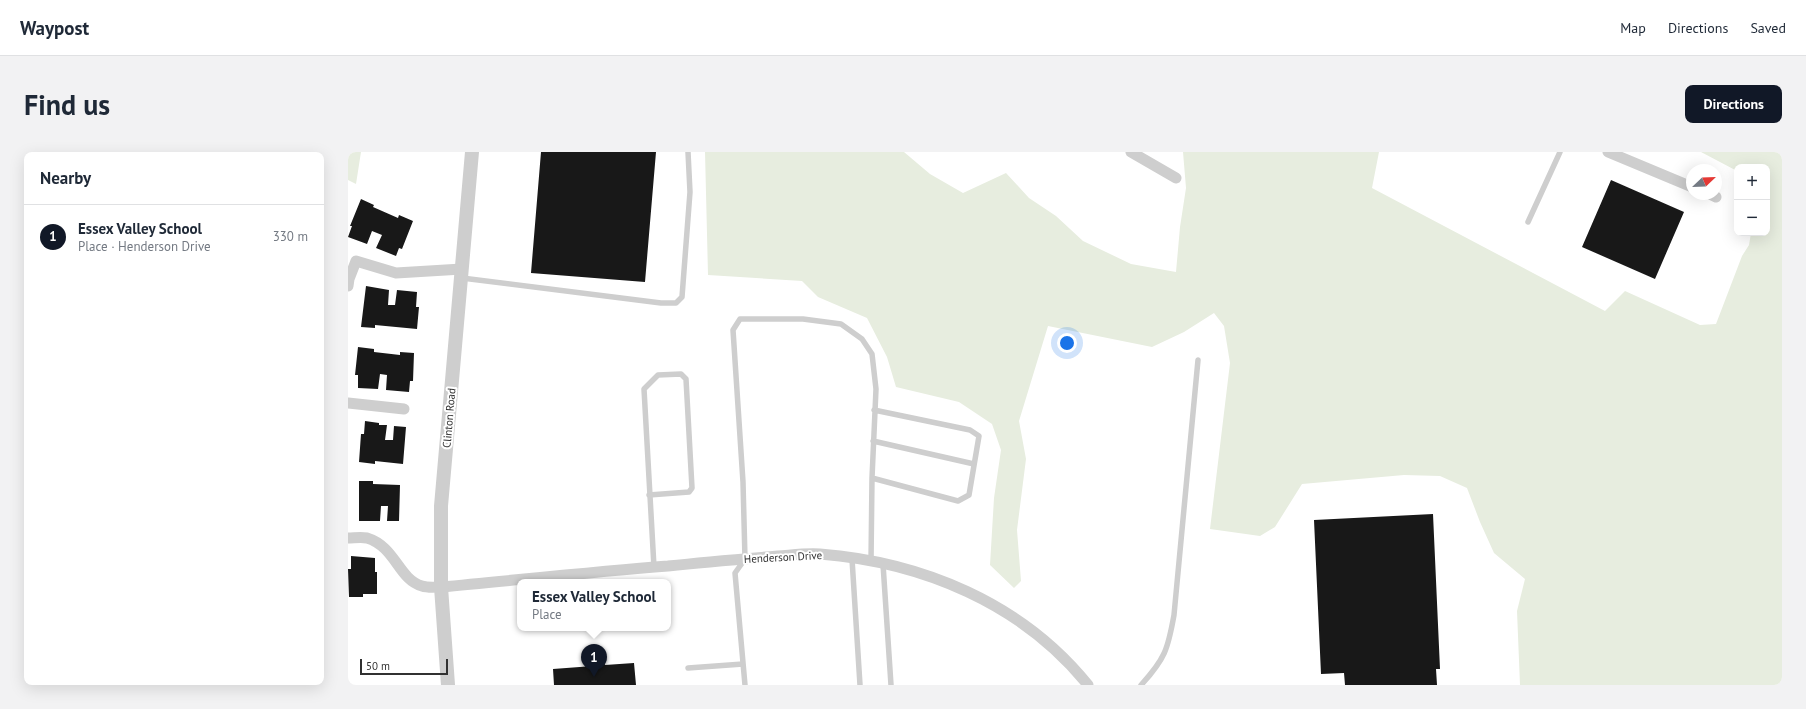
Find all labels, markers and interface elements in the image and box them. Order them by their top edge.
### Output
text: Waypost [20,16,89,40]
text: Map [1620,19,1646,37]
text: Directions [1668,19,1728,37]
text: Saved [1750,19,1786,37]
button: Directions [1685,85,1782,123]
text: Find us [24,86,110,123]
north arrow [1686,164,1722,200]
map controls [1734,164,1770,236]
button: + [1734,164,1770,200]
text: Nearby [40,167,91,189]
button: − [1734,200,1770,236]
text: Essex Valley School [78,219,202,238]
text: 1 [49,228,57,245]
text: 330 m [273,228,308,245]
text: Place · Henderson Drive [78,238,211,255]
your location [1057,333,1077,353]
street label: Clinton Road [439,387,459,449]
street label: Henderson Drive [743,548,823,566]
popup [517,579,671,631]
text: Essex Valley School [532,587,656,606]
text: Place [532,606,562,623]
pin: 1 [581,644,607,677]
scale bar [360,657,448,676]
text: 50 m [366,659,390,673]

